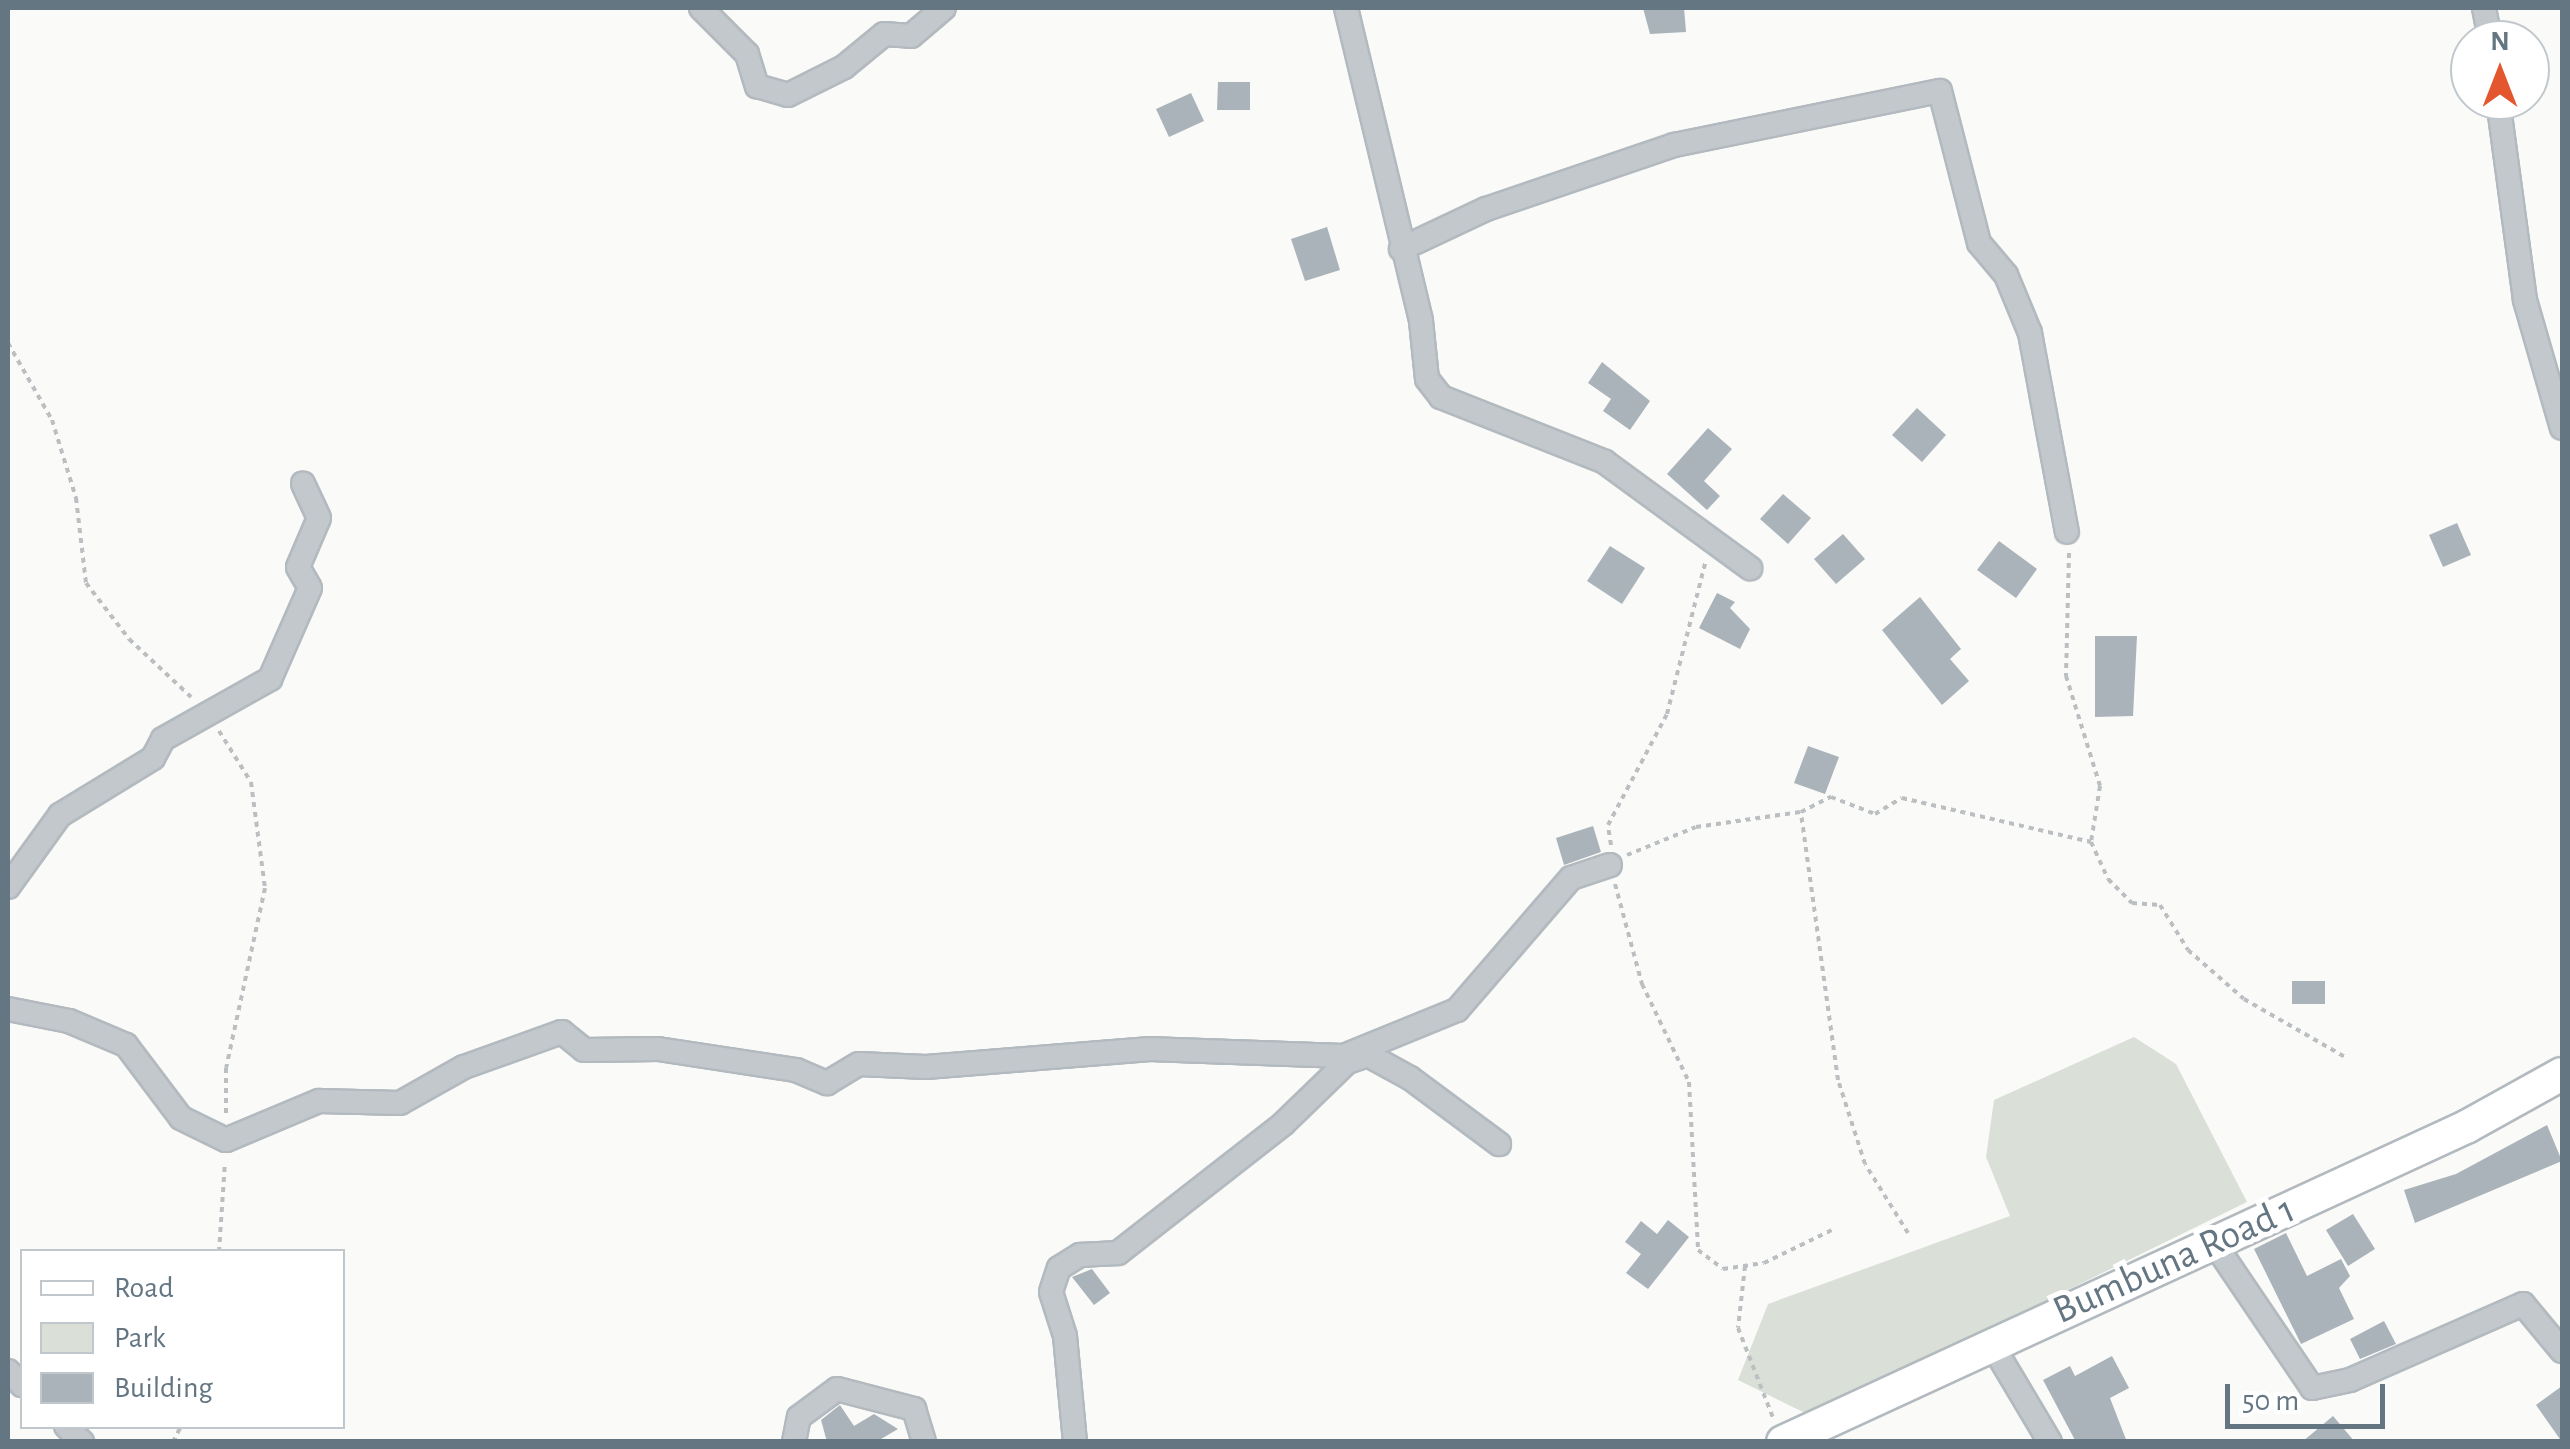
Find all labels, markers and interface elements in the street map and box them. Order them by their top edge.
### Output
north arrow [2450,20,2550,120]
text: N [2490,28,2510,56]
street label: Bumbuna Road 1 [2046,1185,2302,1335]
legend [20,1249,345,1429]
text: Road [114,1273,174,1303]
text: Park [114,1323,166,1353]
scale bar [2230,1364,2390,1426]
text: Building [114,1373,213,1403]
text: 50 m [2242,1386,2299,1416]

